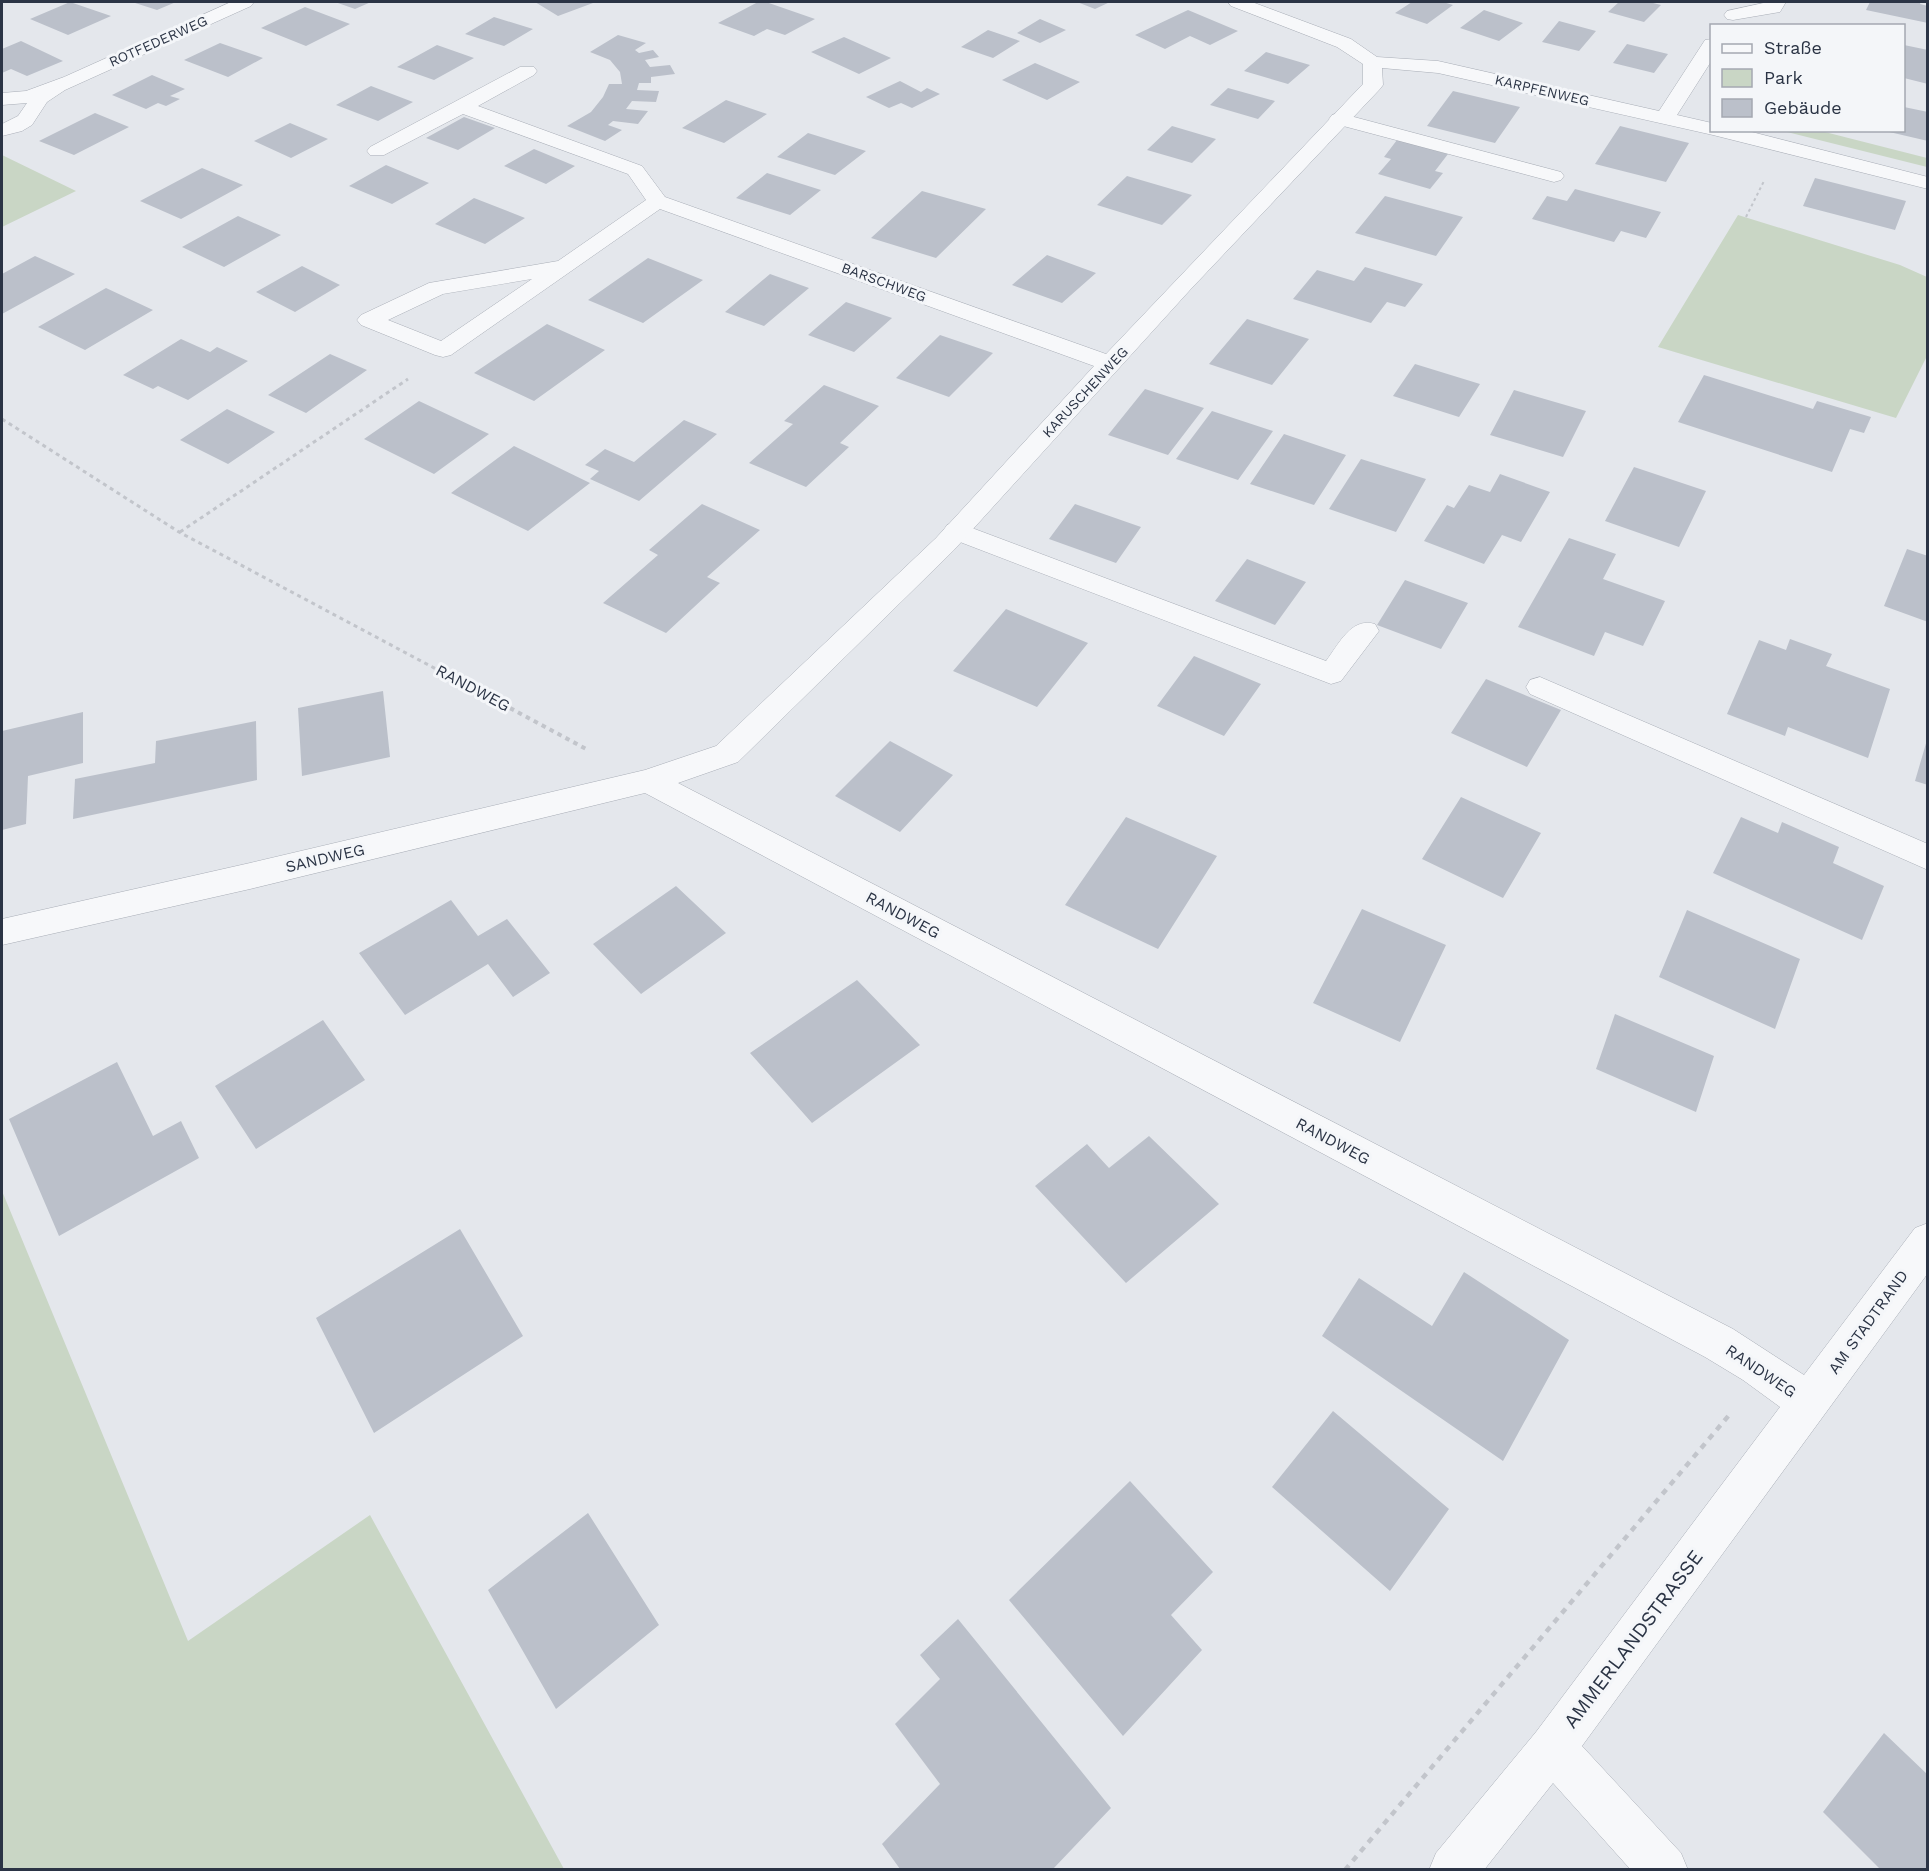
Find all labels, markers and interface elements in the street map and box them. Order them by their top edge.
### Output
street label: ROTFEDERWEG [106,12,210,70]
legend [1710,24,1905,132]
text: Straße [1764,37,1822,58]
text: Park [1764,67,1803,88]
street label: KARPFENWEG [1493,71,1591,109]
text: Gebäude [1764,97,1842,118]
street label: BARSCHWEG [840,259,928,305]
street label: KARUSCHENWEG [1039,343,1131,441]
street label: RANDWEG [433,661,513,715]
street label: SANDWEG [284,840,366,876]
street label: RANDWEG [863,888,943,942]
street label: RANDWEG [1293,1114,1373,1168]
street label: AM STADTRAND [1824,1266,1912,1378]
street label: RANDWEG [1722,1340,1800,1402]
street label: AMMERLANDSTRASSE [1558,1545,1708,1733]

